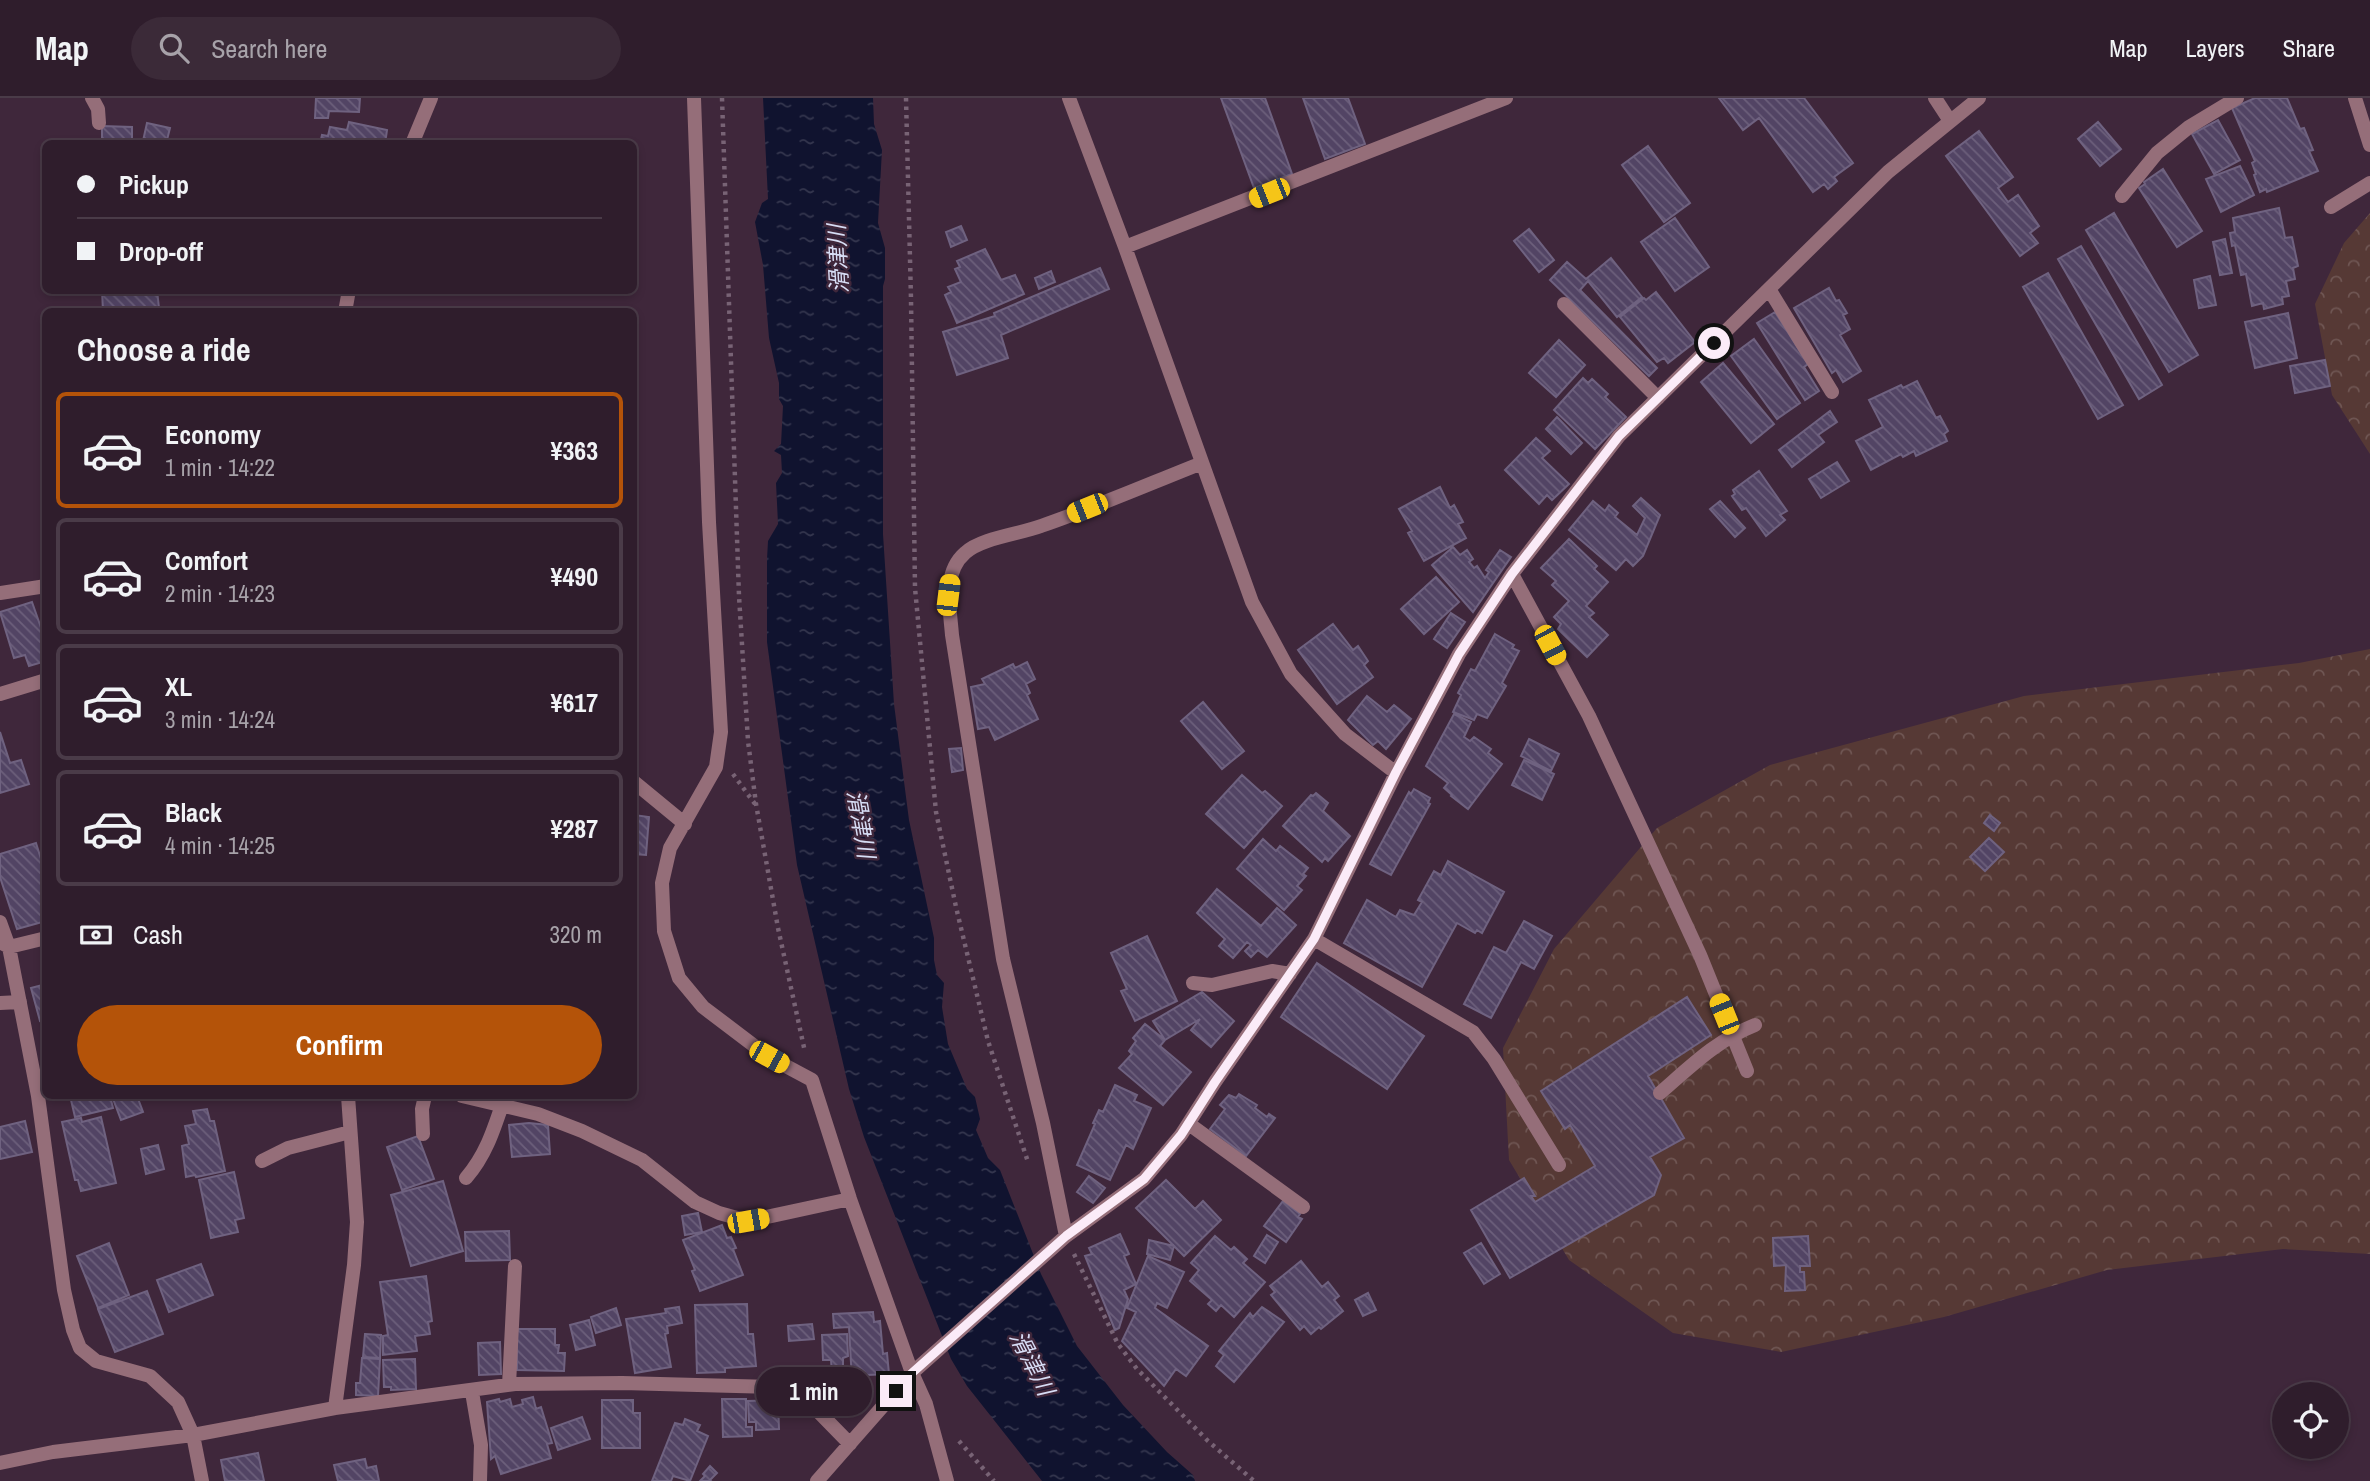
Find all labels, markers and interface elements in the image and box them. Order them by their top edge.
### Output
search box [131,17,621,80]
text: Map [35,26,89,70]
icon: search [155,29,193,67]
text: Search here [211,31,327,66]
text: Map [2109,32,2147,64]
text: Layers [2185,32,2244,64]
text: Share [2282,32,2335,64]
text: Pickup [119,167,189,202]
car [1246,175,1293,211]
water label: 滑津川 [820,221,855,294]
text: Drop-off [119,234,203,269]
route start [1698,327,1730,359]
text: Choose a ride [77,328,251,371]
text: Economy [165,417,261,452]
icon: car [81,419,144,482]
text: ¥363 [551,433,598,468]
text: 1 min · 14:22 [165,452,275,483]
car [1064,490,1111,526]
text: Comfort [165,543,248,578]
icon: car [81,545,144,608]
text: ¥490 [551,559,598,594]
car [936,573,961,617]
text: 2 min · 14:23 [165,578,275,609]
car [1531,622,1570,668]
text: XL [165,669,192,704]
icon: car [81,671,144,734]
text: ¥617 [551,685,598,720]
text: 3 min · 14:24 [165,704,275,735]
water label: 滑津川 [840,787,883,864]
text: Black [165,795,222,830]
icon: car [81,797,144,860]
text: ¥287 [551,811,598,846]
text: 4 min · 14:25 [165,830,275,861]
icon: cash [77,916,115,954]
text: Cash [133,917,183,952]
text: 320 m [550,919,602,950]
car [1707,991,1742,1037]
button: Confirm [77,1005,602,1085]
car [746,1038,793,1076]
car [726,1207,771,1235]
water label: 滑津川 [1003,1325,1063,1403]
callout: 1 min [756,1366,872,1416]
route end [880,1375,912,1407]
text: 1 min [789,1376,839,1407]
map controls [2272,1382,2349,1459]
button: locate [2272,1382,2349,1459]

